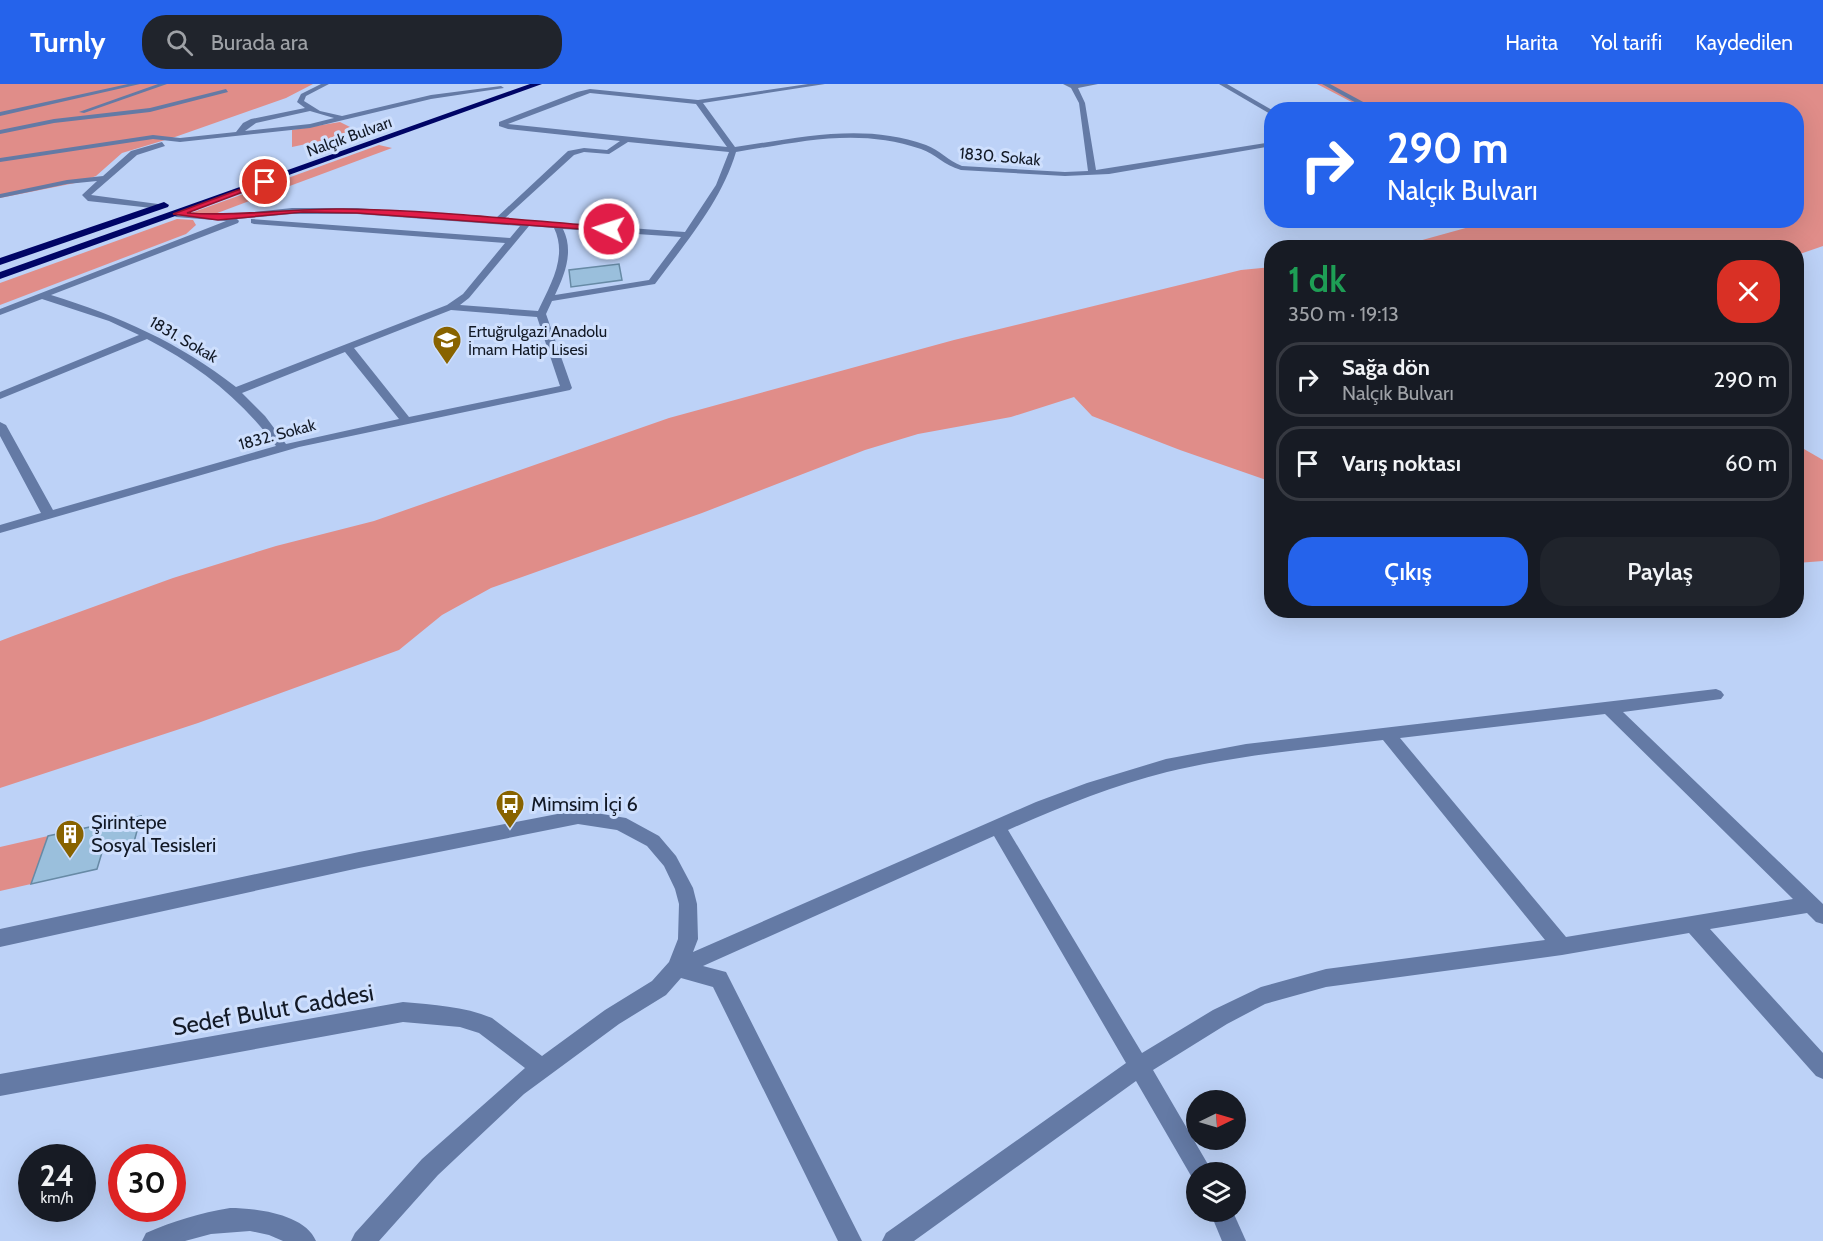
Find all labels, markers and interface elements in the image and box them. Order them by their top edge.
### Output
search box [142,15,562,69]
text: Turnly [30,25,106,59]
icon: search [163,26,196,59]
text: Burada ara [211,29,308,56]
text: Harita [1505,30,1558,55]
text: Yol tarifi [1591,30,1662,55]
text: Kaydedilen [1695,30,1793,55]
street label: Nalçık Bulvarı [304,112,394,161]
text: 290 m [1387,122,1508,174]
icon: right [1288,126,1366,204]
street label: 1830. Sokak [959,143,1042,170]
pin [239,156,290,207]
icon: arrive [248,165,281,198]
text: Nalçık Bulvarı [1387,174,1538,207]
position arrow [577,197,641,261]
text: 1 dk [1288,257,1346,301]
button: close [1717,260,1780,323]
text: 350 m · 19:13 [1288,302,1399,326]
street label: 1831. Sokak [146,312,222,367]
place label: Ertuğrulgazi Anadolu İmam Hatip Lisesi [468,322,607,359]
school or university icon: Ertuğrulgazi Anadolu İmam Hatip Lisesi [431,324,463,366]
text: Sağa dön [1342,354,1430,381]
icon: right [1291,363,1324,396]
text: 290 m [1713,366,1777,393]
text: Nalçık Bulvarı [1342,381,1454,405]
street label: 1832. Sokak [237,415,319,454]
icon: arrive [1291,447,1324,480]
text: Varış noktası [1342,450,1461,477]
text: 60 m [1725,450,1777,477]
button: Çıkış [1288,537,1528,606]
button: Paylaş [1540,537,1780,606]
bus stop icon: Mimsim İçi 6 [494,788,526,830]
place label: Mimsim İçi 6 [531,792,638,816]
place label: Şirintepe Sosyal Tesisleri [91,810,216,857]
building icon: Şirintepe Sosyal Tesisleri [54,818,86,860]
street label: Sedef Bulut Caddesi [170,978,376,1042]
north arrow [1186,1090,1246,1150]
map controls [1186,1090,1246,1222]
speed limit sign: 30 [108,1144,186,1222]
text: 24 [40,1157,74,1194]
button: layers [1186,1162,1246,1222]
text: km/h [41,1189,73,1207]

